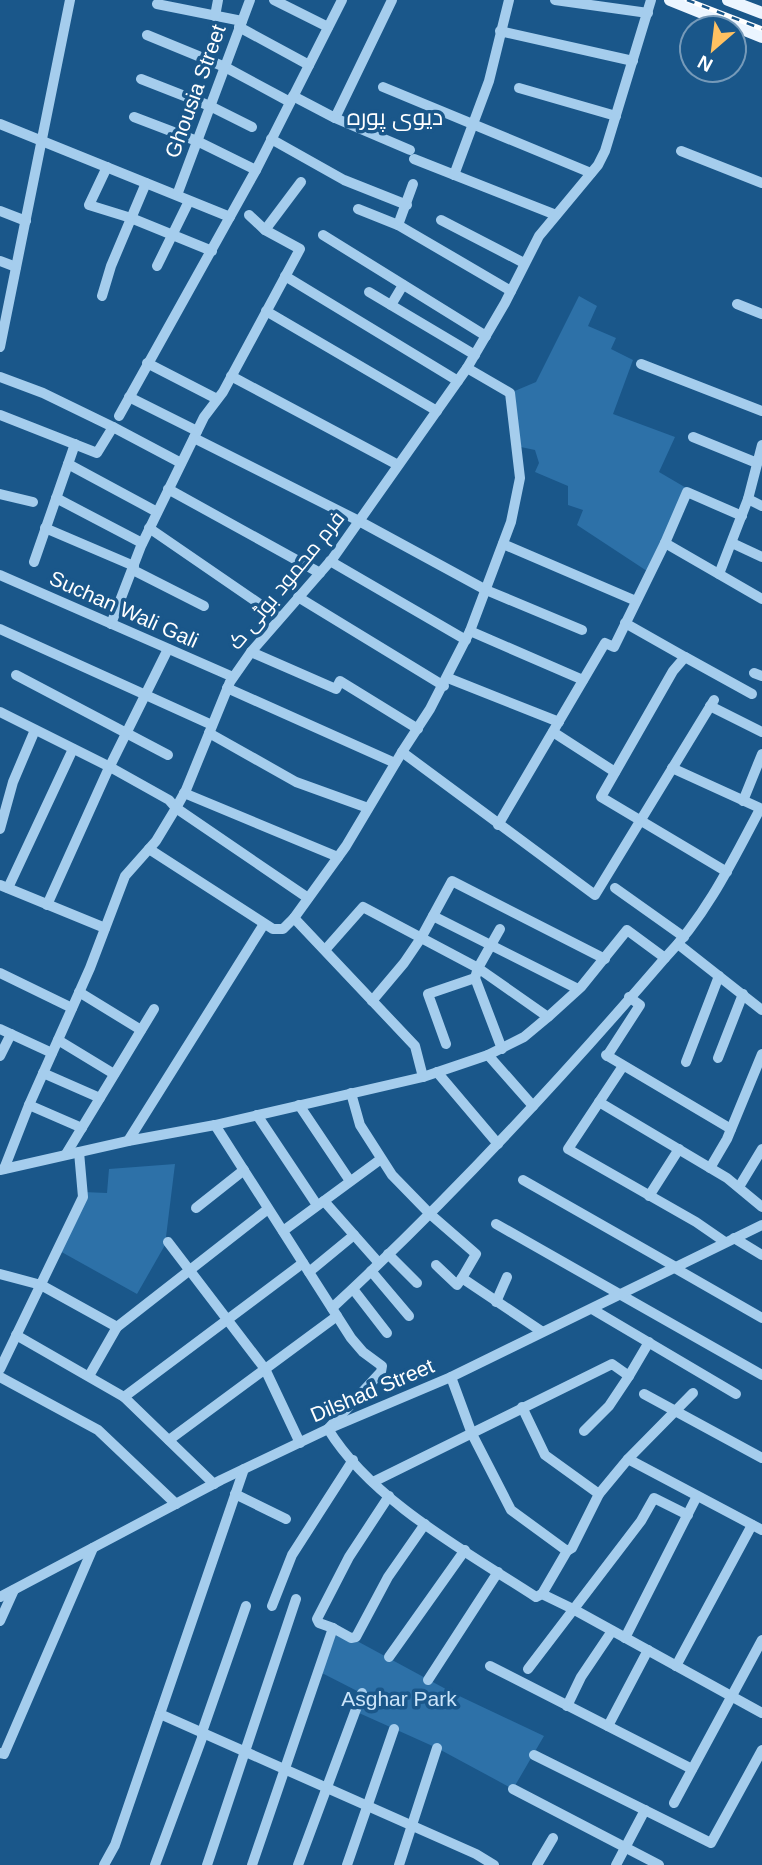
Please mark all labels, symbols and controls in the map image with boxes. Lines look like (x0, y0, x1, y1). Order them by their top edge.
north arrow (678, 14, 748, 84)
street label: Ghousia Street (160, 21, 230, 161)
text: N (694, 51, 716, 76)
district label: دیوی پورہ (347, 104, 443, 132)
street label: فرم محمود بوٹی ک (223, 506, 351, 655)
street label: Suchan Wali Gali (46, 566, 202, 652)
street label: Dilshad Street (307, 1354, 437, 1426)
park label: Asghar Park (341, 1687, 457, 1710)

